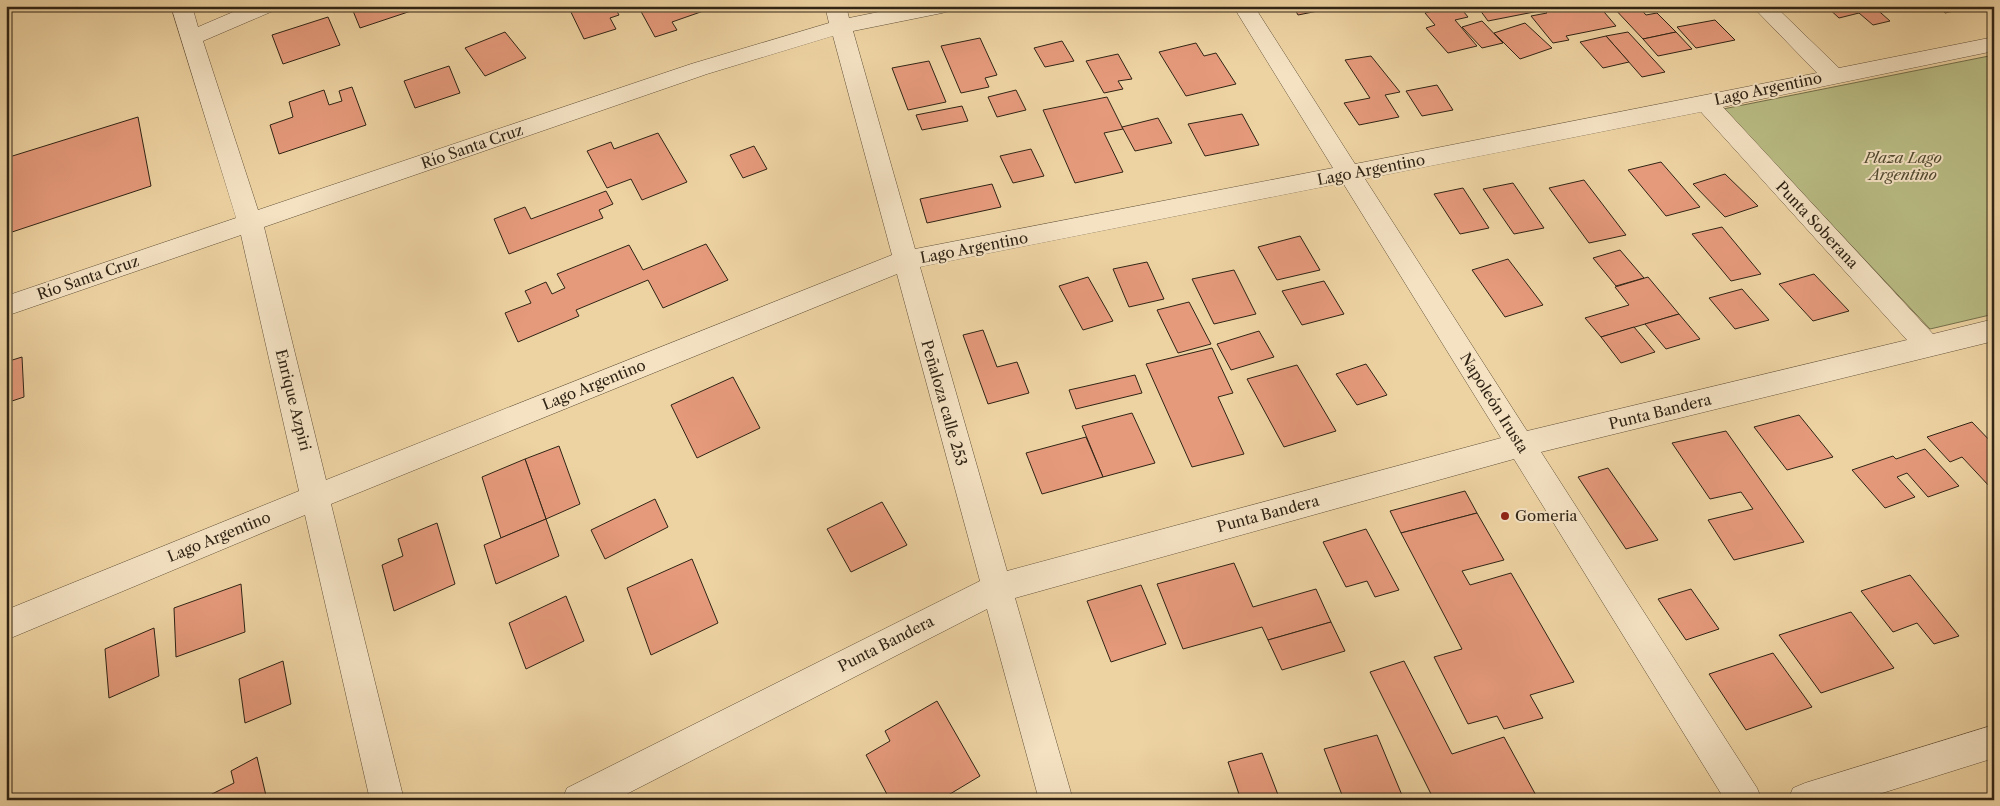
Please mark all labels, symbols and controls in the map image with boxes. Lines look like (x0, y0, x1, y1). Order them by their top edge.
street label: Lago Argentino (1712, 68, 1823, 109)
street label: Río Santa Cruz (418, 120, 526, 173)
park label: Plaza Lago Argentino (1863, 148, 1942, 184)
street label: Lago Argentino (1315, 150, 1427, 189)
street label: Punta Soberana (1772, 177, 1863, 272)
street label: Lago Argentino (918, 228, 1030, 267)
street label: Río Santa Cruz (34, 251, 142, 304)
street label: Peñaloza calle 253 (917, 338, 972, 468)
street label: Enrique Azpiri (272, 347, 315, 453)
street label: Napoleón Irusta (1456, 349, 1533, 456)
street label: Lago Argentino (539, 355, 648, 414)
street label: Punta Bandera (1607, 390, 1713, 433)
street label: Punta Bandera (1215, 491, 1321, 536)
place label: Gomeria (1515, 506, 1578, 525)
street label: Lago Argentino (164, 507, 273, 566)
marker: Gomeria (1499, 510, 1511, 522)
street label: Punta Bandera (835, 611, 937, 676)

